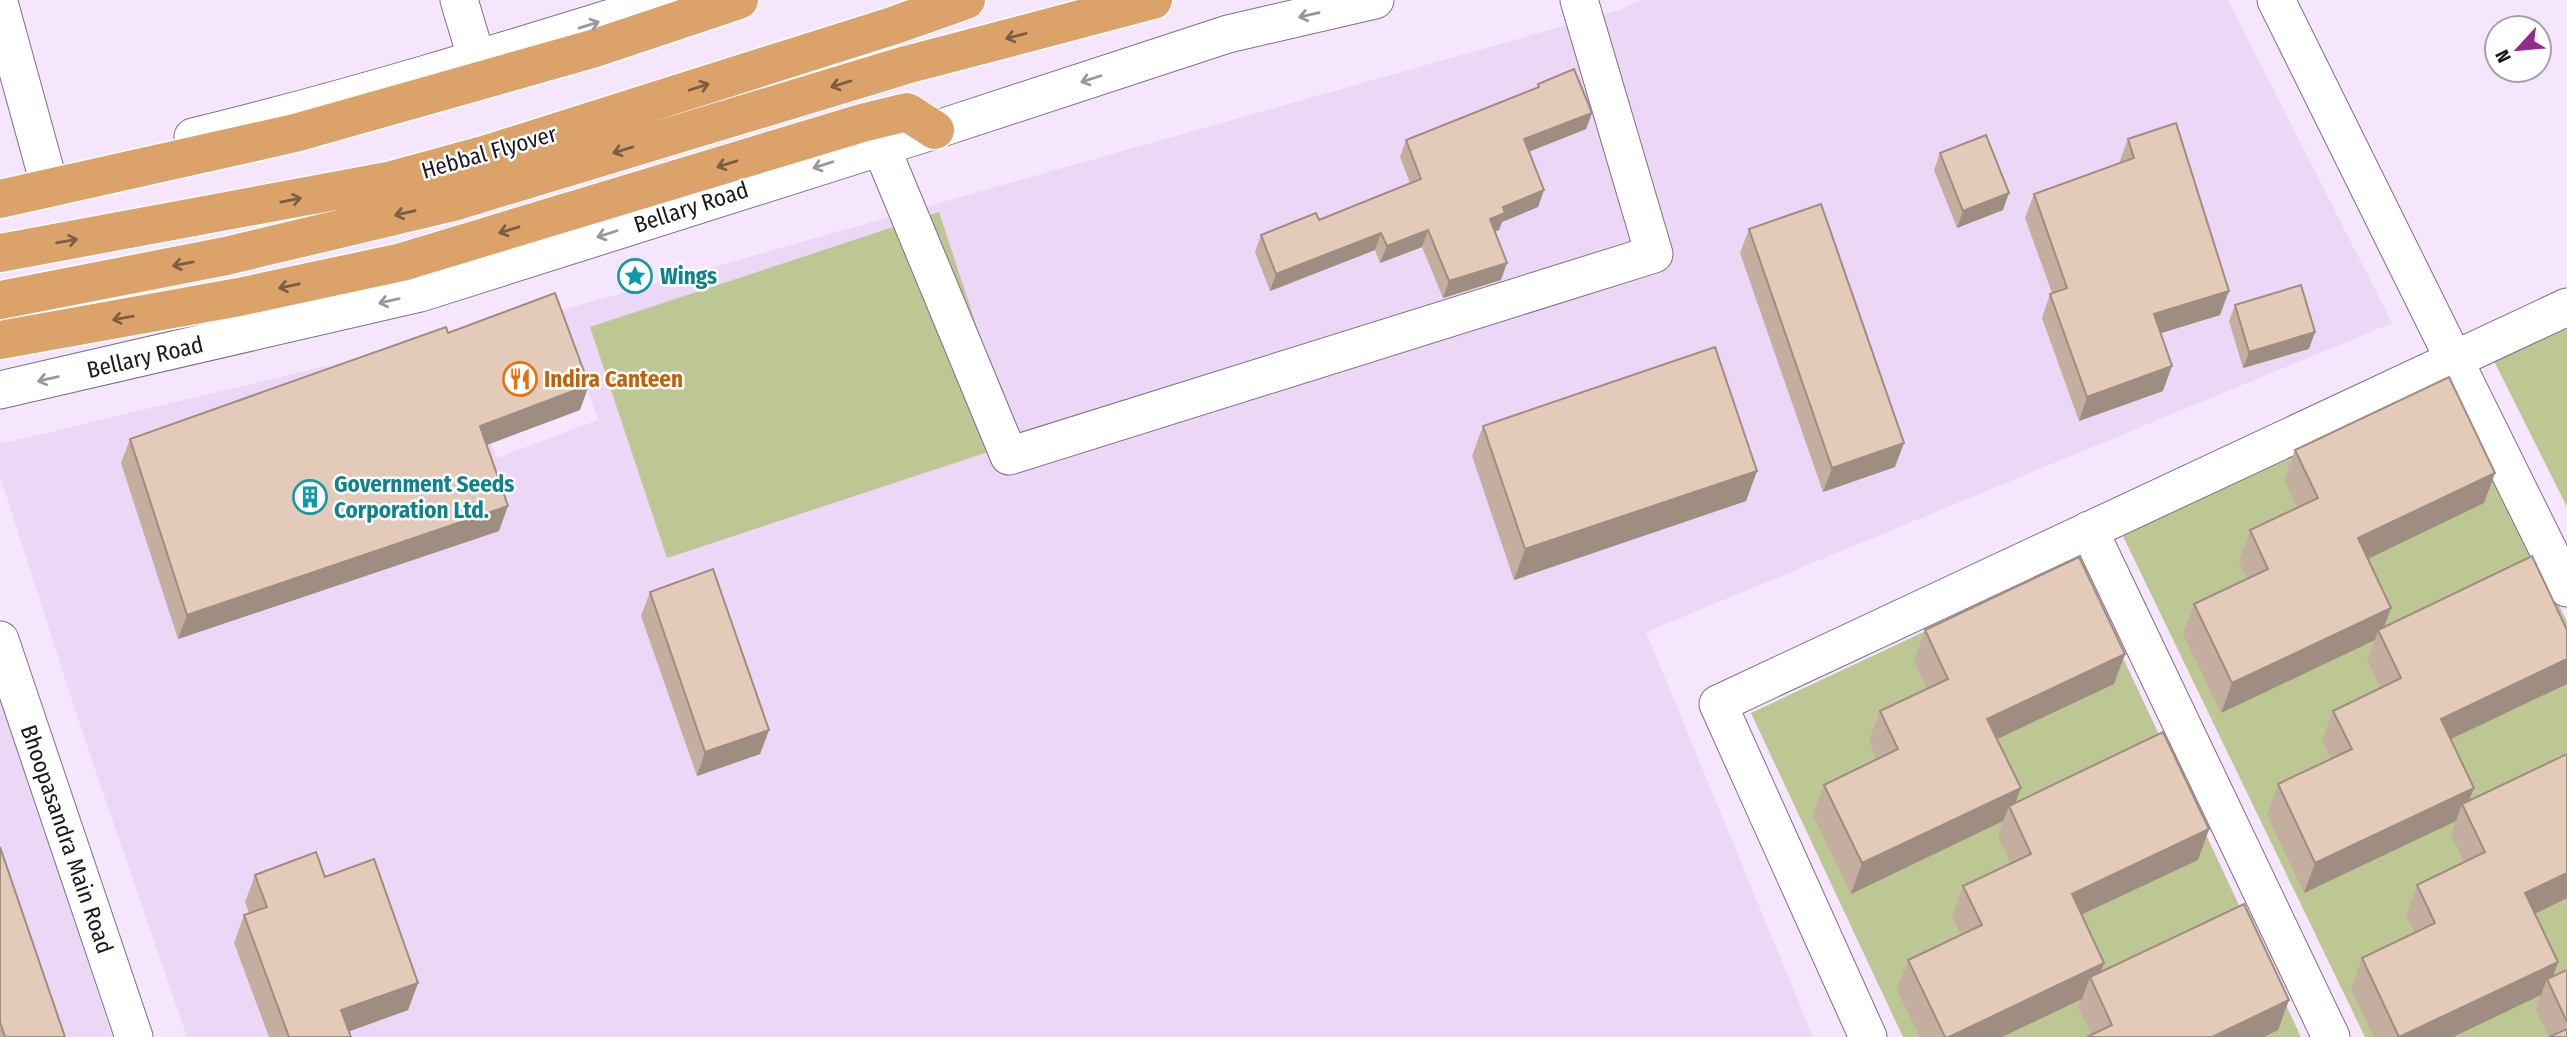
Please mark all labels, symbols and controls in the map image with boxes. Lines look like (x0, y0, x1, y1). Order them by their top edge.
one-way arrow (1298, 9, 1321, 22)
north arrow (2483, 14, 2553, 84)
one-way arrow (577, 18, 599, 30)
one-way arrow (1005, 30, 1028, 43)
text: N (2490, 46, 2516, 66)
one-way arrow (1080, 74, 1102, 86)
one-way arrow (830, 79, 852, 92)
one-way arrow (687, 80, 709, 93)
street label: Hebbal Flyover (418, 119, 560, 185)
one-way arrow (612, 145, 634, 158)
one-way arrow (716, 159, 738, 172)
one-way arrow (813, 160, 835, 172)
street label: Bellary Road (630, 175, 752, 239)
one-way arrow (279, 193, 302, 207)
one-way arrow (394, 207, 417, 220)
one-way arrow (498, 224, 520, 237)
one-way arrow (596, 229, 618, 241)
one-way arrow (55, 233, 78, 247)
place icon: Wings (616, 257, 654, 295)
one-way arrow (172, 258, 195, 272)
place label: Wings (660, 262, 717, 290)
one-way arrow (278, 280, 301, 294)
one-way arrow (378, 294, 401, 308)
one-way arrow (113, 311, 135, 325)
street label: Bellary Road (84, 330, 206, 384)
restaurant icon: Indira Canteen (501, 360, 539, 398)
place label: Indira Canteen (544, 365, 683, 393)
one-way arrow (37, 373, 60, 386)
place label: Government Seeds Corporation Ltd. (334, 470, 514, 524)
building icon: Government Seeds Corporation Ltd. (291, 478, 329, 516)
street label: Bhoopasandra Main Road (15, 721, 119, 957)

